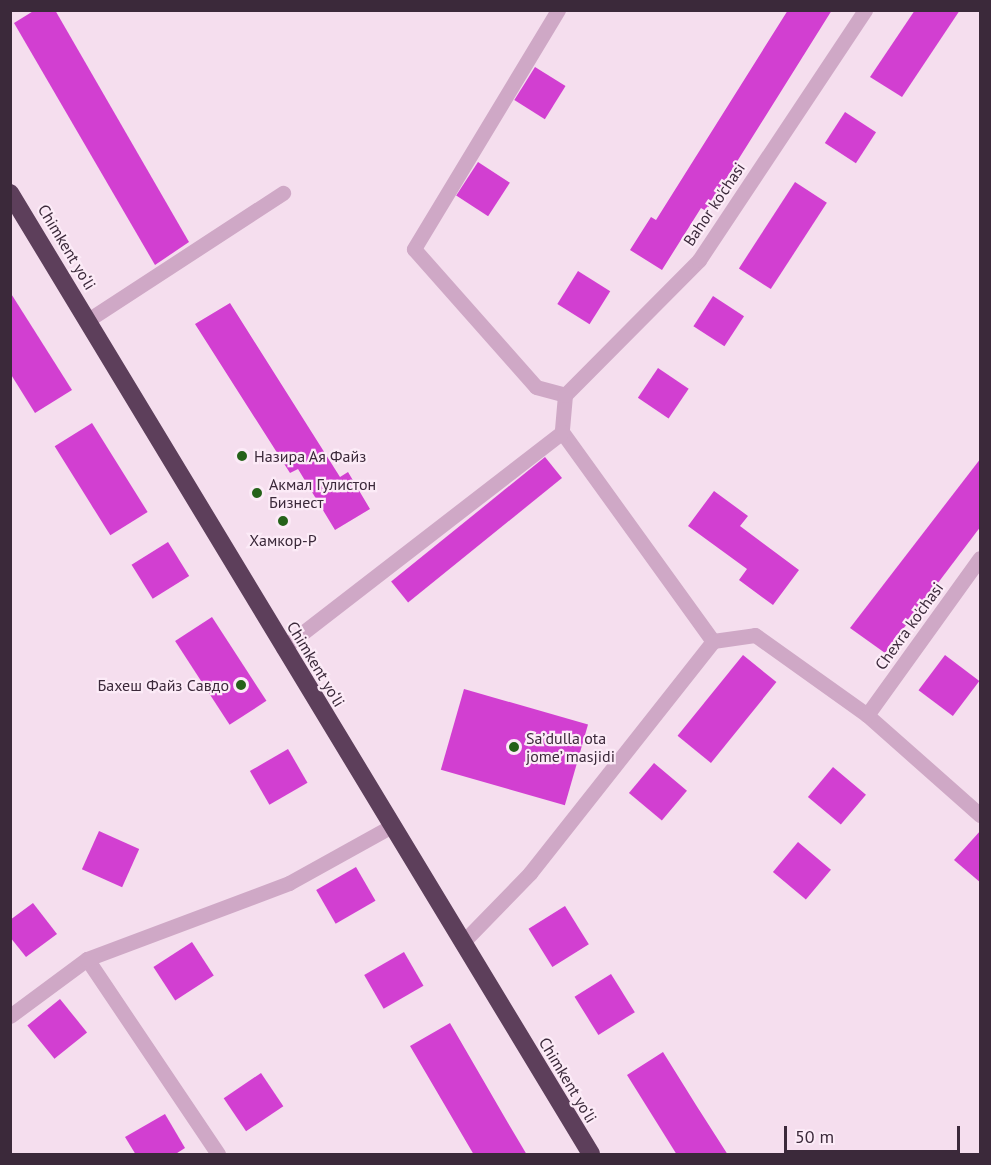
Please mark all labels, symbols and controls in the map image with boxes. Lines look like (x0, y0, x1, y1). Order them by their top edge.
street label: Bahor ko'chasi (679, 159, 749, 249)
street label: Chimkent yo‘li (34, 201, 100, 293)
place label: Назира Ая Файз (254, 446, 367, 466)
marker: Назира Ая Файз (235, 449, 249, 463)
place label: Акмал Гулистон Бизнест (269, 474, 376, 512)
marker: Акмал Гулистон Бизнест (250, 486, 264, 500)
marker: Хамкор-Р (276, 514, 290, 528)
place label: Хамкор-Р (249, 530, 317, 550)
street label: Chexra ko'chasi (871, 578, 947, 674)
street label: Chimkent yo‘li (283, 618, 349, 710)
place label: Бахеш Файз Савдо (97, 675, 229, 695)
marker: Бахеш Файз Савдо (234, 678, 248, 692)
place label: Sa’dulla ota jome’ masjidi (526, 728, 616, 766)
marker: Sa’dulla ota jome’ masjidi (507, 740, 521, 754)
street label: Chimkent yo‘li (535, 1034, 601, 1126)
scale bar (787, 1114, 962, 1152)
text: 50 m (795, 1125, 834, 1148)

